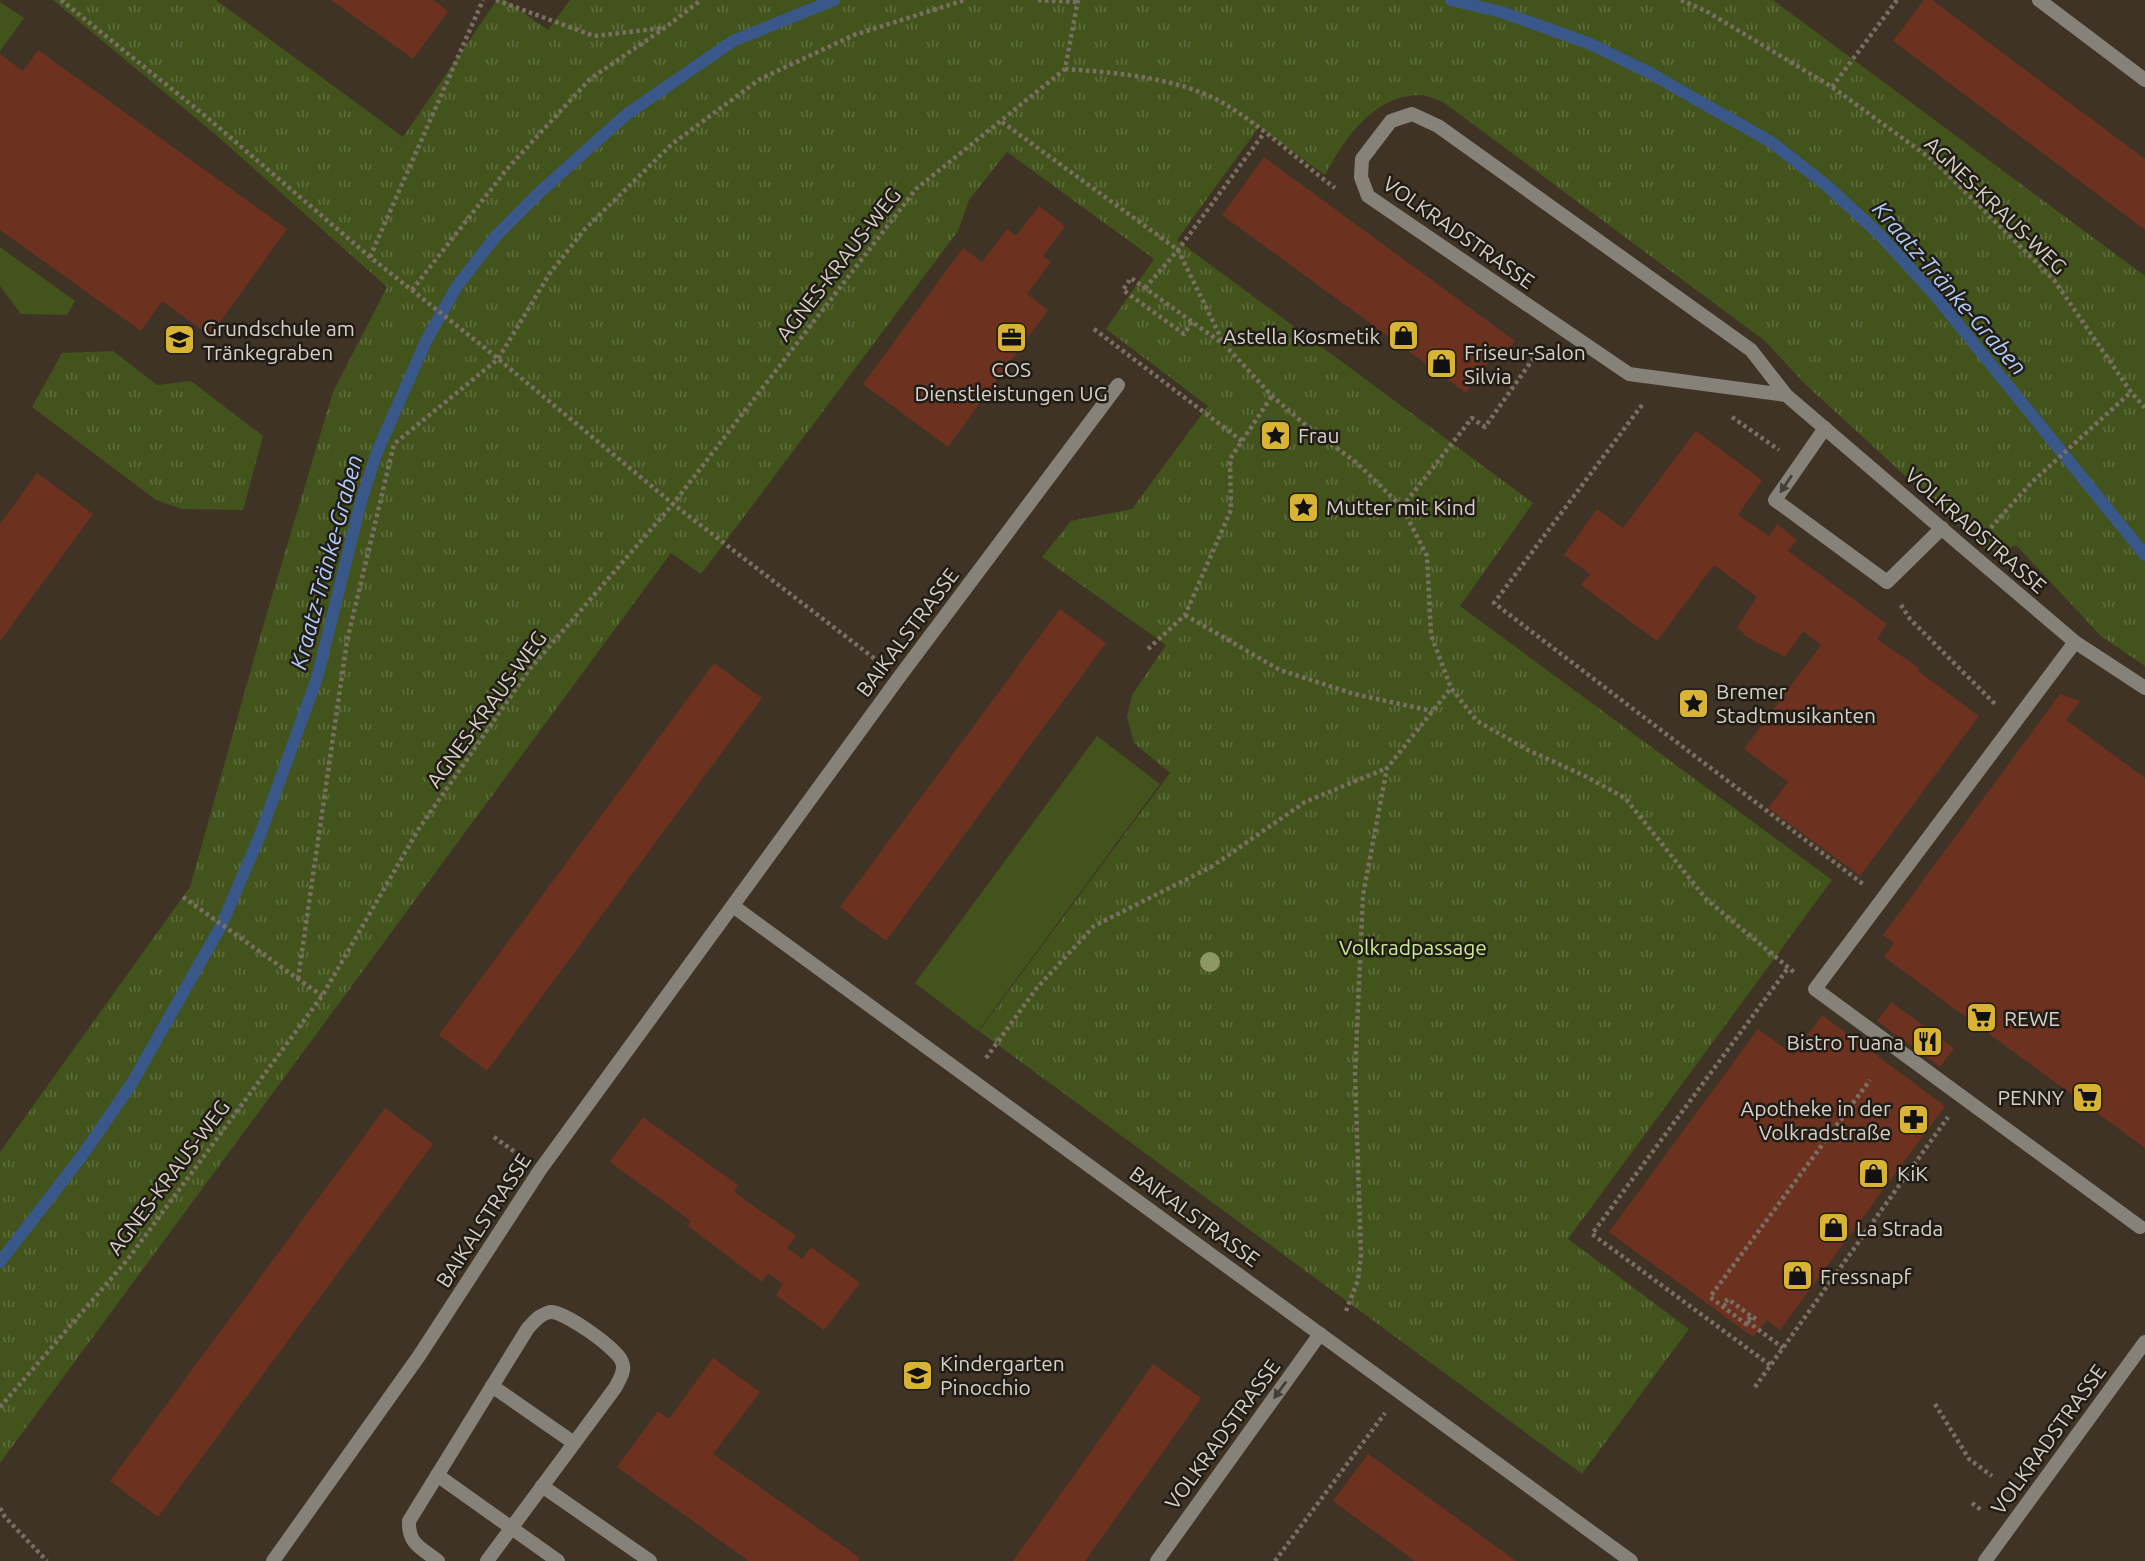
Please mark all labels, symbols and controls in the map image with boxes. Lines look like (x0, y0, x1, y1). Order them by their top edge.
street label: AGNES-KRAUS-WEG (1920, 131, 2072, 279)
street label: VOLKRADSTRASSE (1379, 171, 1539, 293)
street label: AGNES-KRAUS-WEG (771, 183, 905, 345)
water label: Kraatz-Tränke-Graben (1868, 196, 2032, 380)
place label: Grundschule am Tränkegraben (203, 316, 355, 364)
shop icon: Astella Kosmetik (1386, 319, 1420, 353)
office icon: COS Dienstleistungen UG (994, 320, 1028, 354)
school or university icon: Grundschule am Tränkegraben (163, 323, 197, 357)
place label: Astella Kosmetik (1223, 324, 1380, 348)
place label: Friseur-Salon Silvia (1464, 340, 1586, 388)
shop icon: Friseur-Salon Silvia (1424, 347, 1458, 381)
place label: COS Dienstleistungen UG (914, 357, 1108, 405)
place icon: Frau (1258, 418, 1292, 452)
place label: Frau (1298, 423, 1339, 447)
water label: Kraatz-Tränke-Graben (285, 452, 367, 672)
street label: VOLKRADSTRASSE (1901, 462, 2051, 598)
one-way arrow (1779, 475, 1793, 493)
place icon: Mutter mit Kind (1286, 490, 1320, 524)
place label: Mutter mit Kind (1326, 495, 1476, 519)
street label: BAIKALSTRASSE (851, 563, 963, 701)
street label: AGNES-KRAUS-WEG (421, 626, 551, 792)
place label: Bremer Stadtmusikanten (1716, 679, 1876, 727)
place icon: Bremer Stadtmusikanten (1676, 686, 1710, 720)
park label: Volkradpassage (1339, 935, 1487, 959)
supermarket icon: REWE (1964, 1001, 1998, 1035)
place label: REWE (2004, 1006, 2060, 1030)
restaurant icon: Bistro Tuana (1910, 1025, 1944, 1059)
place label: Bistro Tuana (1787, 1030, 1904, 1054)
supermarket icon: PENNY (2070, 1080, 2104, 1114)
place label: PENNY (1998, 1085, 2064, 1109)
street label: AGNES-KRAUS-WEG (102, 1095, 234, 1259)
place label: Apotheke in der Volkradstraße (1741, 1096, 1891, 1144)
pharmacy icon: Apotheke in der Volkradstraße (1897, 1103, 1931, 1137)
street label: BAIKALSTRASSE (431, 1149, 535, 1291)
shop icon: KiK (1857, 1156, 1891, 1190)
street label: BAIKALSTRASSE (1125, 1161, 1265, 1271)
place label: KiK (1897, 1161, 1928, 1185)
shop icon: La Strada (1816, 1211, 1850, 1245)
place label: La Strada (1856, 1216, 1943, 1240)
shop icon: Fressnapf (1780, 1259, 1814, 1293)
place label: Fressnapf (1820, 1264, 1913, 1288)
place label: Kindergarten Pinocchio (940, 1351, 1065, 1399)
street label: VOLKRADSTRASSE (1160, 1354, 1284, 1514)
school or university icon: Kindergarten Pinocchio (900, 1358, 934, 1392)
street label: VOLKRADSTRASSE (1986, 1359, 2110, 1519)
one-way arrow (1273, 1381, 1287, 1399)

